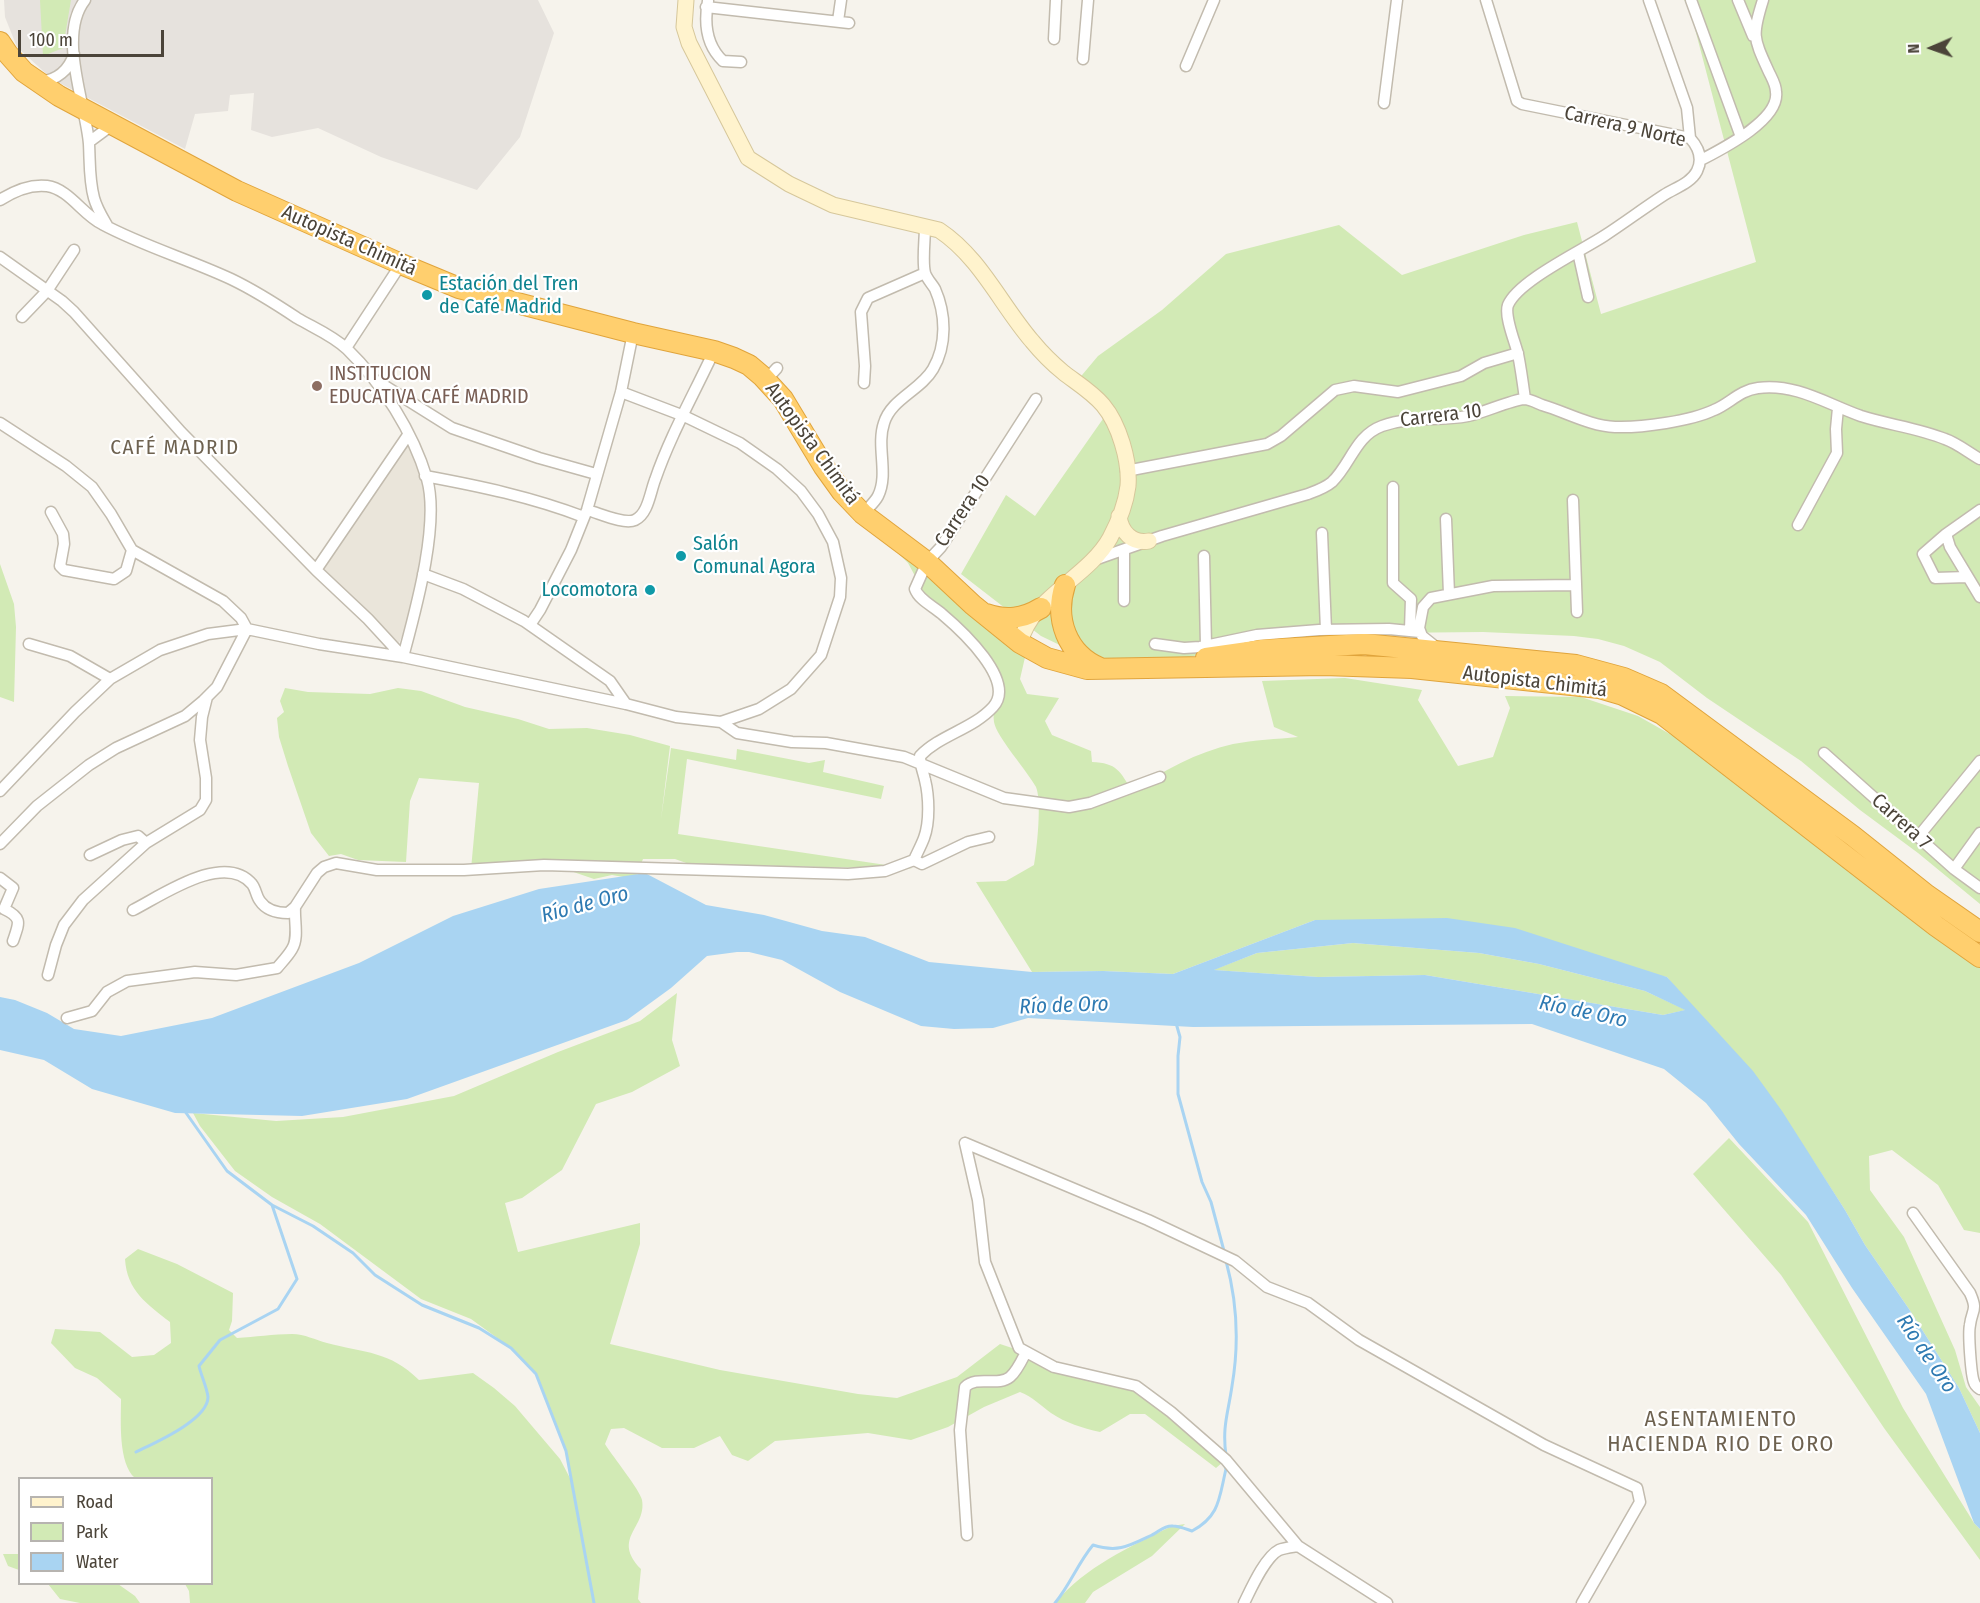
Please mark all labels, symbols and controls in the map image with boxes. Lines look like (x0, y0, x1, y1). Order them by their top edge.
scale bar (21, 18, 166, 56)
north arrow (1902, 18, 1962, 78)
text: 100 m (29, 29, 73, 51)
text: N (1904, 44, 1923, 54)
street label: Carrera 9 Norte (1562, 101, 1688, 153)
street label: Autopista Chimitá (278, 201, 420, 281)
place label: Estación del Tren de Café Madrid (439, 272, 578, 319)
marker: Estación del Tren de Café Madrid (420, 288, 434, 302)
place label: INSTITUCION EDUCATIVA CAFÉ MADRID (329, 362, 529, 409)
street label: Autopista Chimitá (760, 378, 864, 510)
marker: INSTITUCION EDUCATIVA CAFÉ MADRID (310, 379, 324, 393)
street label: Carrera 10 (1399, 399, 1483, 433)
district label: CAFÉ MADRID (110, 435, 240, 461)
street label: Carrera 10 (930, 470, 996, 552)
place label: Salón Comunal Agora (693, 532, 816, 579)
marker: Salón Comunal Agora (674, 549, 688, 563)
place label: Locomotora (542, 578, 638, 602)
marker: Locomotora (643, 583, 657, 597)
street label: Autopista Chimitá (1462, 661, 1608, 703)
street label: Carrera 7 (1866, 789, 1936, 855)
water label: Río de Oro (539, 881, 631, 929)
water label: Río de Oro (1537, 990, 1629, 1034)
water label: Río de Oro (1019, 992, 1109, 1020)
water label: Río de Oro (1891, 1310, 1961, 1398)
district label: ASENTAMIENTO HACIENDA RIO DE ORO (1607, 1407, 1835, 1458)
legend (18, 1477, 213, 1585)
text: Road (76, 1491, 113, 1513)
text: Park (76, 1521, 108, 1543)
text: Water (76, 1551, 119, 1573)

